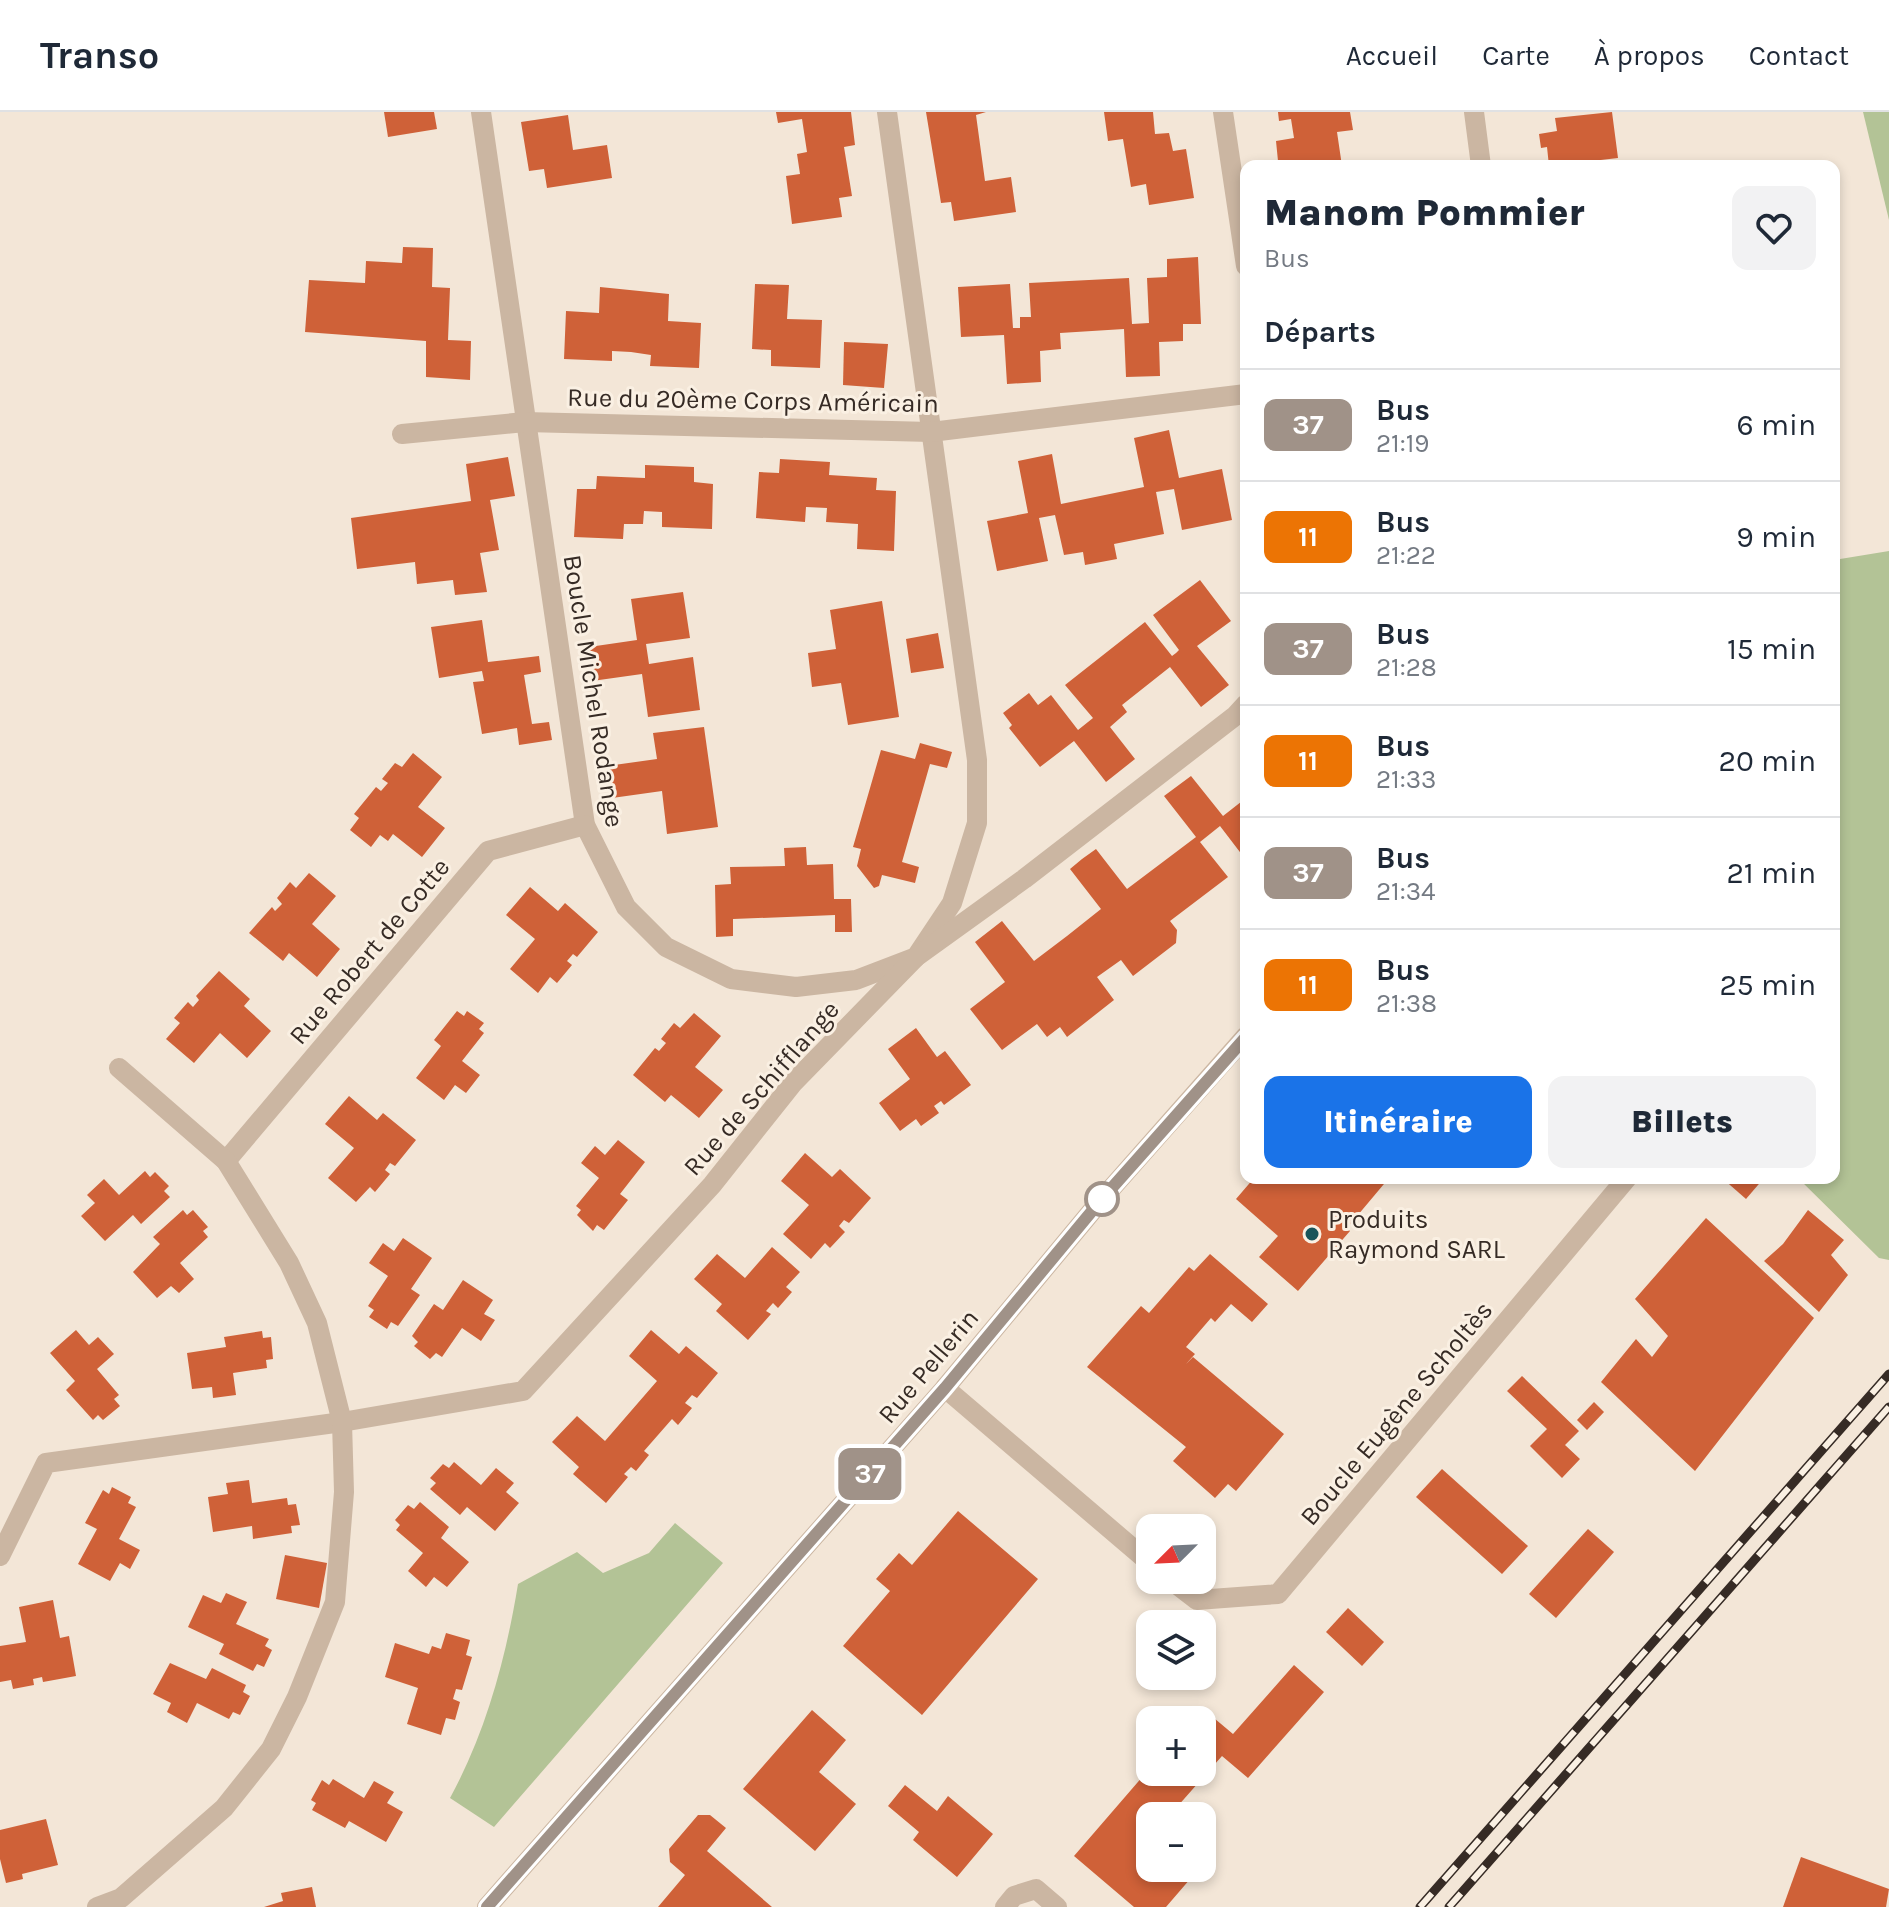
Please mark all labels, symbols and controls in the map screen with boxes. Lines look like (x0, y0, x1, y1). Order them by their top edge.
text: Transo (40, 33, 159, 78)
text: Accueil (1346, 39, 1438, 72)
text: Carte (1482, 39, 1550, 72)
text: À propos (1594, 39, 1705, 72)
text: Contact (1749, 39, 1849, 72)
button: heart (1732, 186, 1816, 270)
text: Manom Pommier (1264, 190, 1585, 235)
text: Bus (1264, 243, 1310, 274)
text: Départs (1264, 314, 1376, 350)
street label: Rue du 20ème Corps Américain (567, 382, 939, 419)
text: Bus (1376, 392, 1430, 428)
text: 6 min (1737, 407, 1816, 443)
text: 37 (1292, 408, 1324, 441)
text: 21:19 (1376, 428, 1429, 459)
text: Bus (1376, 504, 1430, 540)
text: 9 min (1736, 519, 1816, 555)
text: 11 (1298, 520, 1318, 553)
text: 21:22 (1376, 540, 1436, 571)
street label: Boucle Michel Rodange (557, 553, 630, 830)
text: Bus (1376, 616, 1430, 652)
text: 15 min (1727, 631, 1816, 667)
text: 37 (1292, 632, 1324, 665)
text: 21:28 (1376, 652, 1437, 683)
text: Bus (1376, 728, 1430, 764)
text: 20 min (1719, 743, 1816, 779)
text: 11 (1298, 744, 1318, 777)
text: 21:33 (1376, 764, 1436, 795)
text: Bus (1376, 840, 1430, 876)
street label: Rue Robert de Cotte (282, 852, 456, 1051)
text: 21 min (1726, 855, 1816, 891)
text: 37 (1292, 856, 1324, 889)
text: 21:34 (1376, 876, 1436, 907)
text: Bus (1376, 952, 1430, 988)
text: 25 min (1719, 967, 1816, 1003)
text: 11 (1298, 968, 1318, 1001)
text: 21:38 (1376, 988, 1437, 1019)
street label: Rue de Schifflange (677, 994, 846, 1182)
button: Itinéraire (1264, 1076, 1532, 1168)
button: Billets (1548, 1076, 1816, 1168)
unlabelled marker (1085, 1182, 1119, 1216)
place label: Produits Raymond SARL (1328, 1204, 1505, 1265)
marker: Produits Raymond SARL (1303, 1225, 1321, 1243)
street label: Boucle Eugène Scholtès (1294, 1295, 1499, 1532)
street label: Rue Pellerin (872, 1303, 985, 1430)
line badge: 37 (834, 1448, 906, 1500)
text: 37 (854, 1457, 886, 1490)
north arrow (1136, 1514, 1216, 1594)
map controls (1136, 1514, 1216, 1882)
button: layers (1136, 1610, 1216, 1690)
button: + (1136, 1706, 1216, 1786)
button: − (1136, 1802, 1216, 1882)

